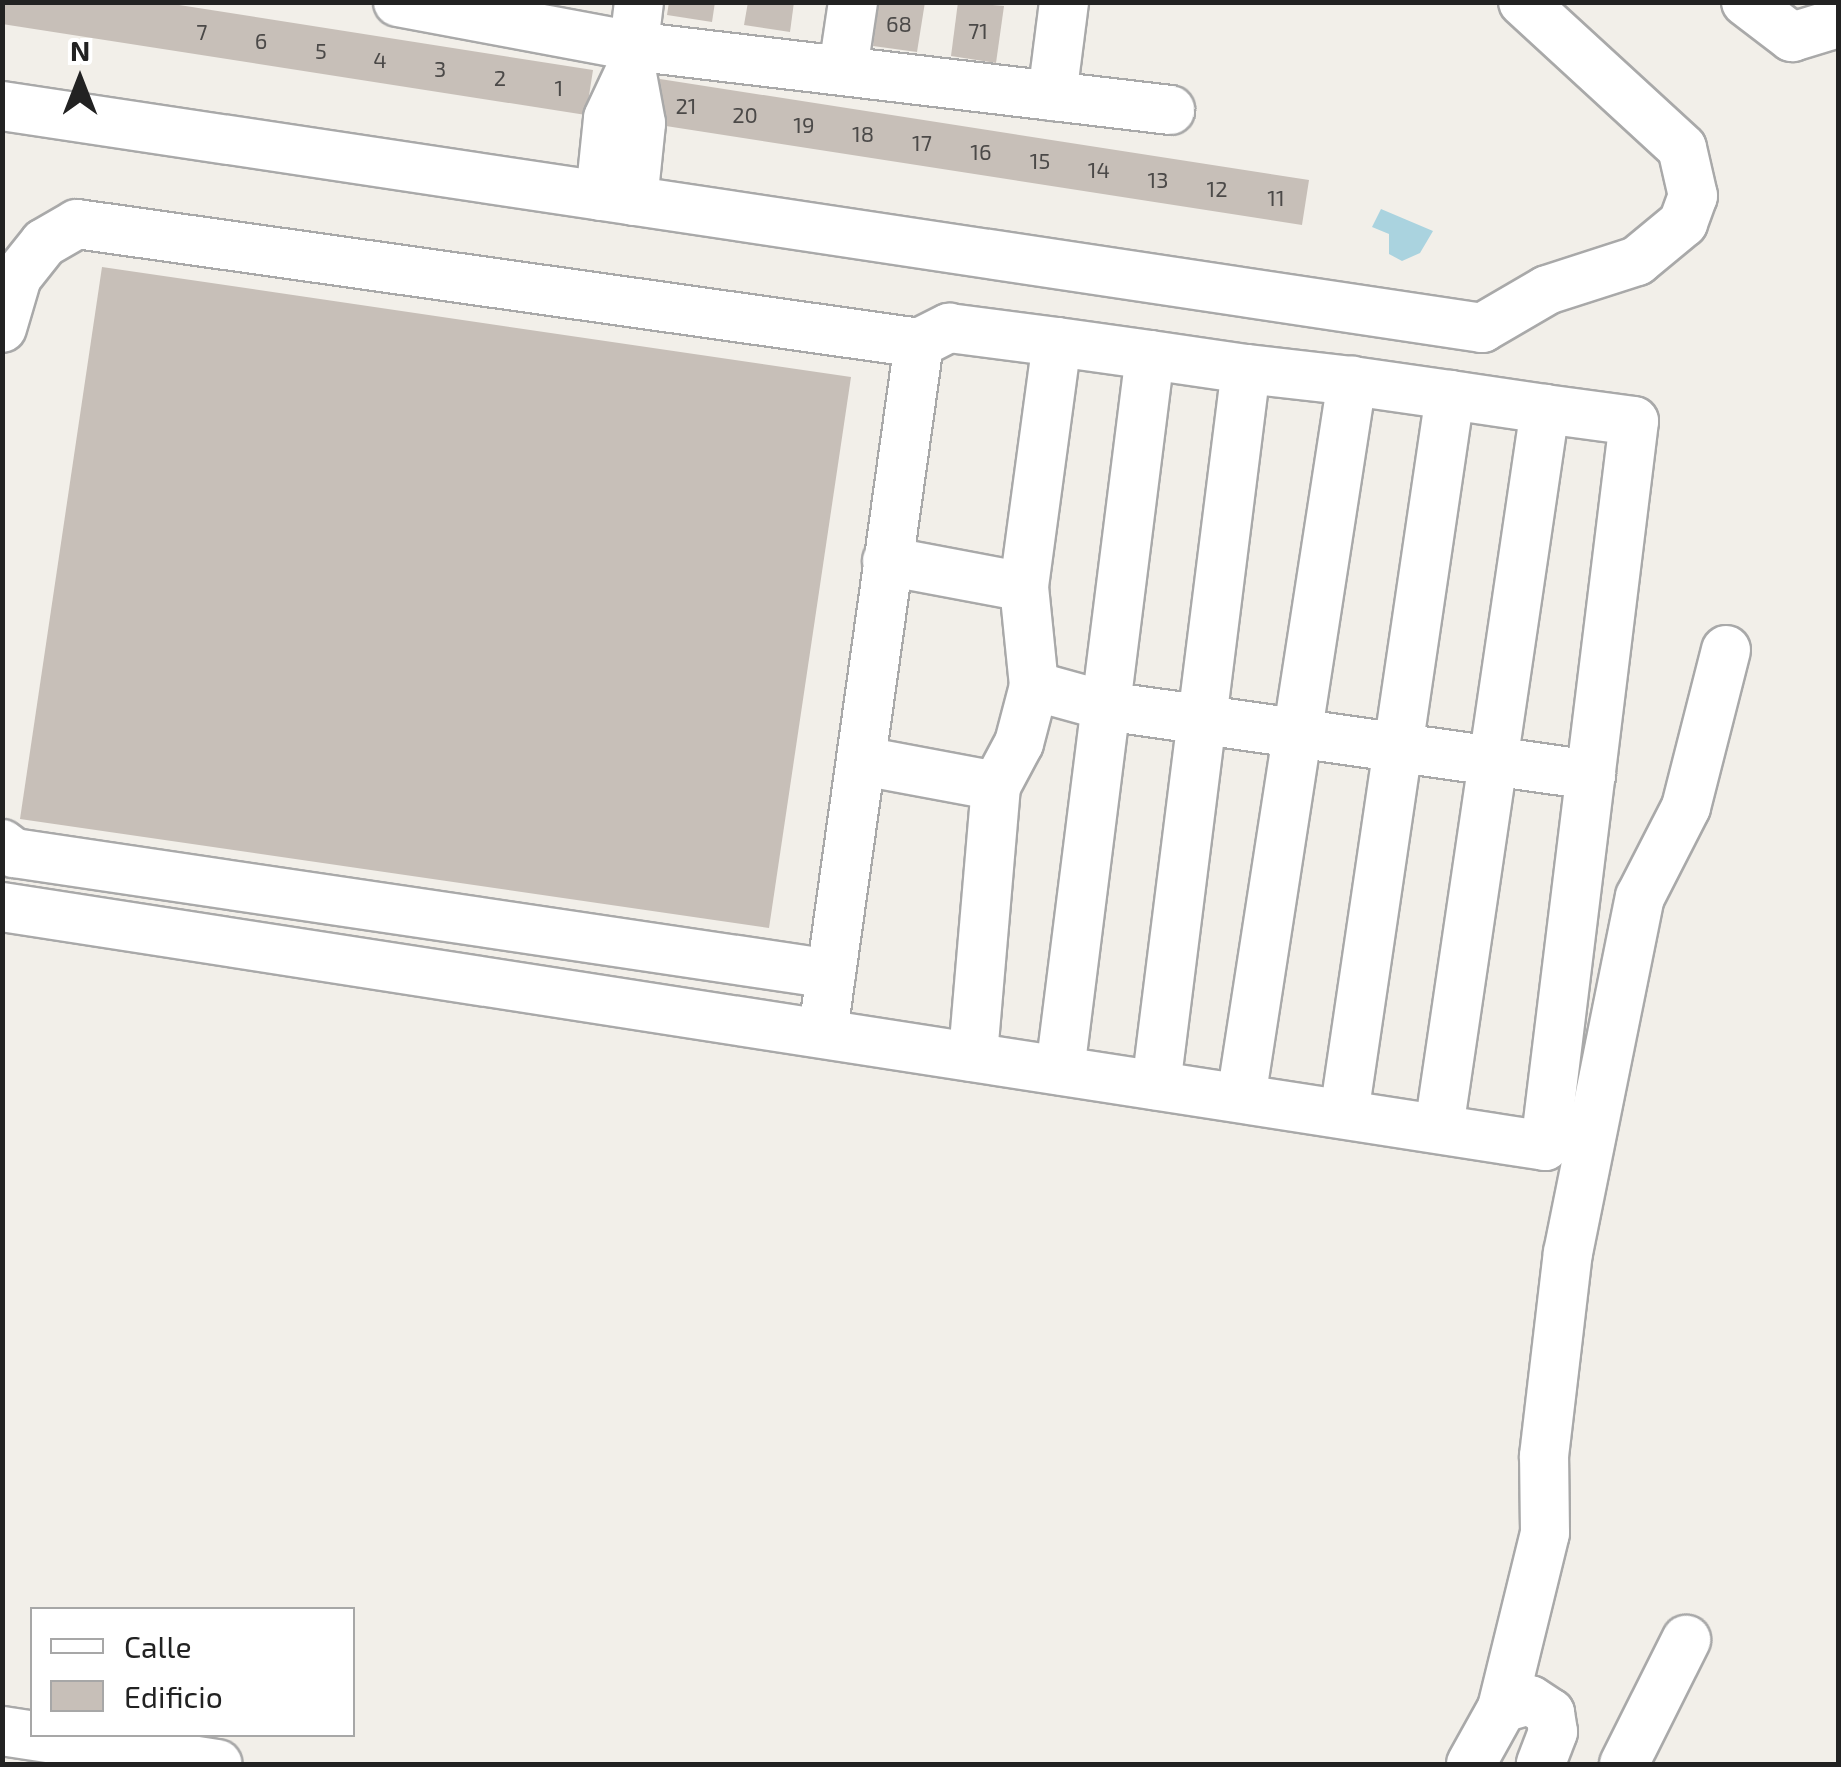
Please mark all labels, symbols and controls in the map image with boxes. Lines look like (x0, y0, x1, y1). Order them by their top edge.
house number: 68 (886, 11, 912, 37)
house number: 71 (968, 18, 988, 44)
house number: 7 (196, 19, 208, 45)
house number: 6 (255, 28, 267, 54)
north arrow (30, 30, 130, 130)
text: N (70, 33, 90, 67)
house number: 5 (315, 38, 327, 64)
house number: 4 (373, 47, 387, 73)
house number: 3 (434, 56, 446, 82)
house number: 2 (494, 65, 506, 91)
house number: 1 (555, 75, 563, 101)
house number: 21 (675, 93, 697, 119)
house number: 20 (732, 102, 758, 128)
house number: 19 (793, 112, 815, 138)
house number: 18 (852, 121, 874, 147)
house number: 17 (912, 130, 932, 156)
house number: 16 (970, 139, 992, 165)
house number: 15 (1030, 148, 1050, 174)
house number: 14 (1088, 157, 1110, 183)
house number: 13 (1148, 167, 1168, 193)
house number: 12 (1206, 176, 1228, 202)
house number: 11 (1267, 185, 1285, 211)
legend (30, 1607, 355, 1737)
text: Calle (124, 1628, 192, 1664)
text: Edificio (124, 1678, 223, 1714)

